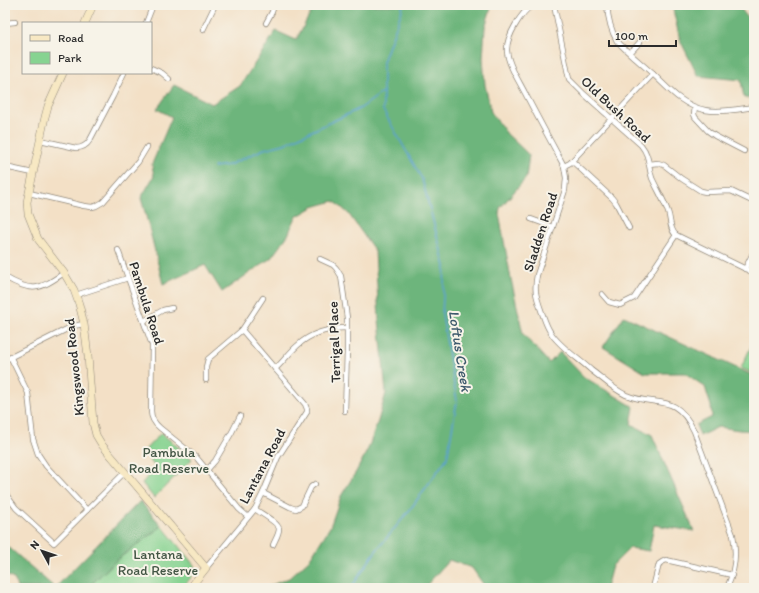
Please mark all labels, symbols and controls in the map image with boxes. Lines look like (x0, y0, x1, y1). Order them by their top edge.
legend (22, 22, 152, 74)
scale bar (609, 22, 676, 48)
text: 100 m (615, 29, 648, 43)
text: Road (58, 31, 84, 45)
text: Park (58, 51, 82, 65)
street label: Old Bush Road (577, 73, 654, 146)
street label: Sladden Road (520, 190, 561, 274)
street label: Pambula Road (125, 260, 168, 347)
street label: Terrigal Place (325, 301, 344, 383)
water label: Loftus Creek (445, 309, 475, 394)
street label: Kingswood Road (61, 317, 88, 417)
street label: Lantana Road (235, 425, 290, 507)
park label: Pambula Road Reserve (129, 444, 210, 477)
north arrow (22, 531, 62, 571)
text: N (27, 538, 42, 552)
park label: Lantana Road Reserve (118, 546, 199, 579)

